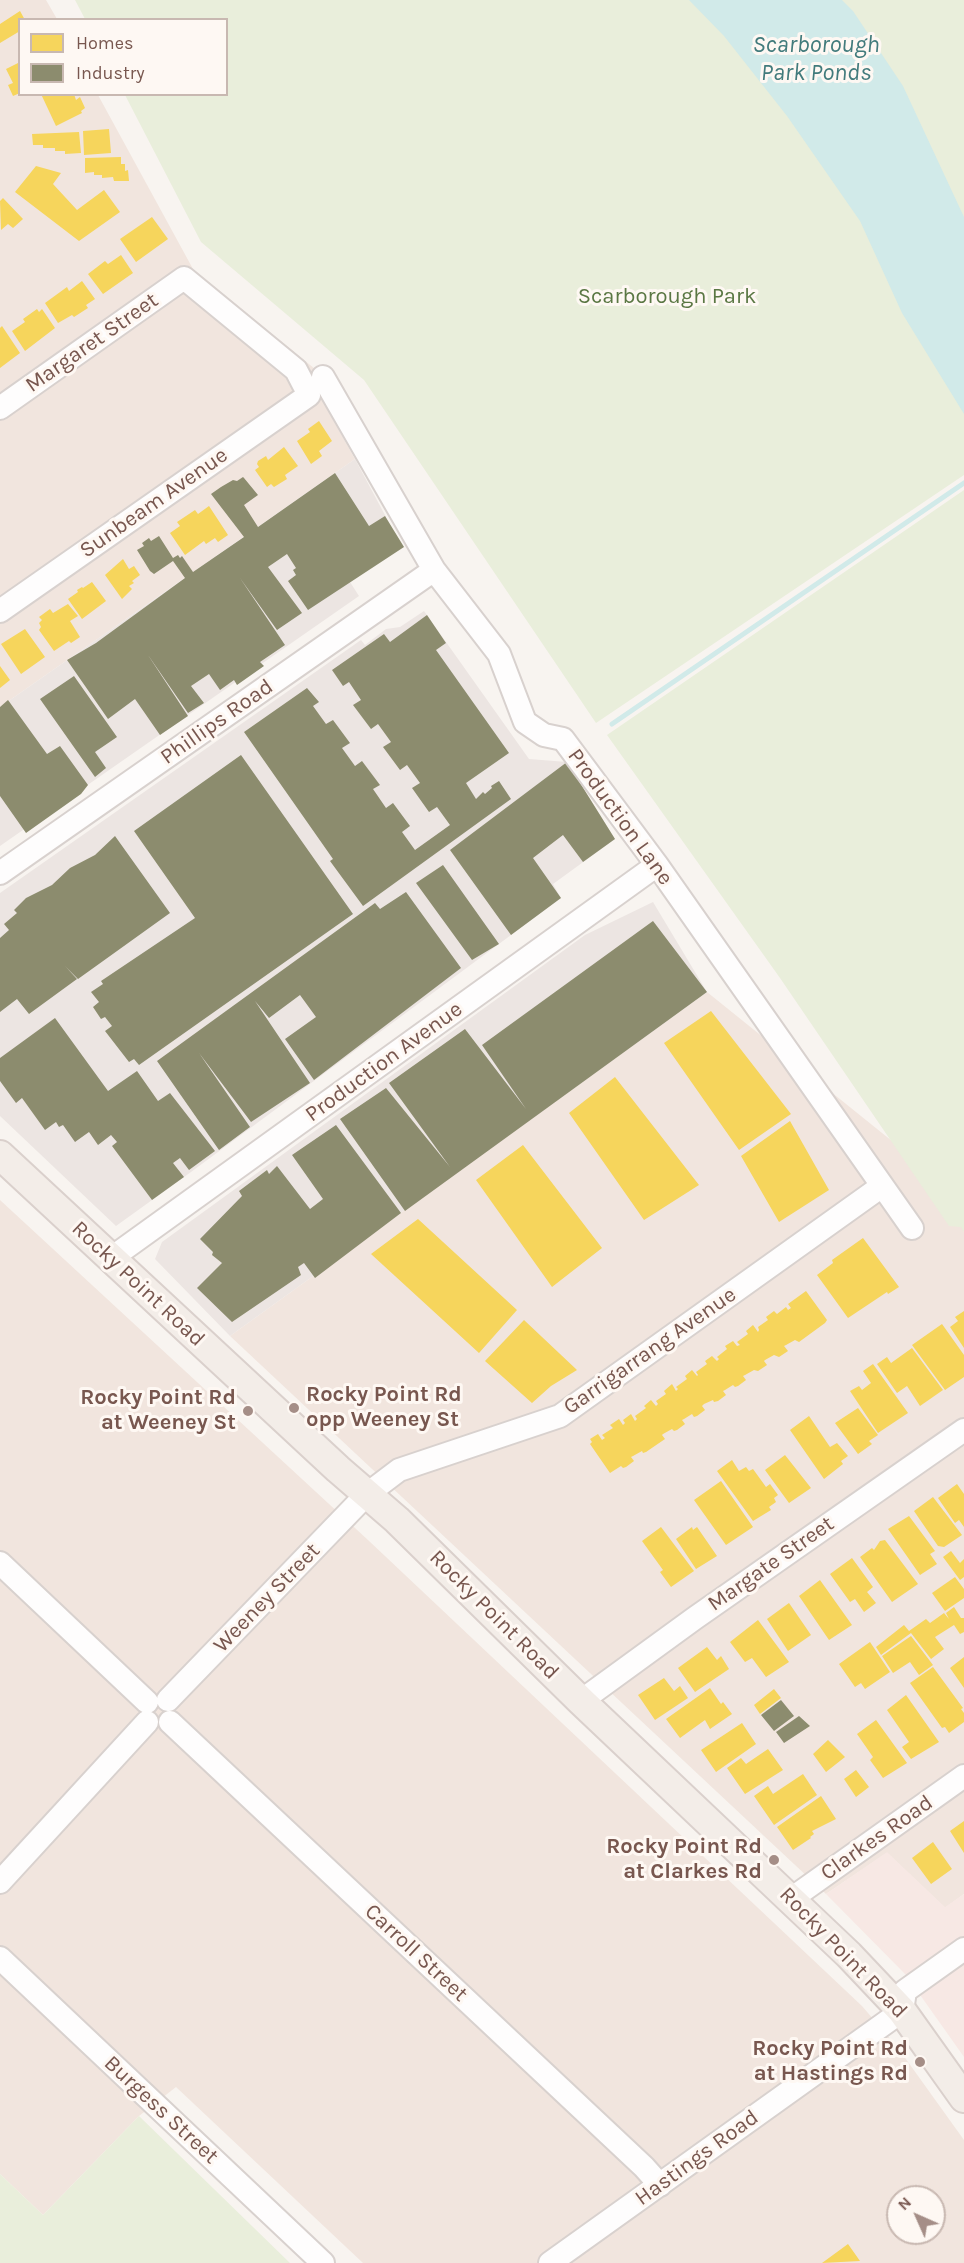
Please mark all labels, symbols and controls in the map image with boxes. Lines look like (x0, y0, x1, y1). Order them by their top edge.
legend (18, 18, 228, 96)
water label: Scarborough Park Ponds (752, 31, 880, 87)
text: Homes (76, 32, 133, 54)
text: Industry (76, 62, 145, 84)
park label: Scarborough Park (578, 284, 756, 310)
street label: Margaret Street (21, 287, 163, 399)
street label: Sunbeam Avenue (75, 442, 233, 564)
street label: Phillips Road (156, 674, 278, 770)
street label: Production Lane (562, 744, 678, 890)
street label: Production Avenue (300, 996, 468, 1128)
street label: Rocky Point Road (66, 1216, 210, 1352)
street label: Garrigarrang Avenue (559, 1282, 741, 1420)
place label: Rocky Point Rd opp Weeney St (306, 1382, 462, 1434)
place label: Rocky Point Rd at Weeney St (80, 1385, 236, 1436)
marker: Rocky Point Rd opp Weeney St (287, 1401, 301, 1415)
marker: Rocky Point Rd at Weeney St (241, 1404, 255, 1418)
street label: Margate Street (703, 1511, 839, 1617)
street label: Weeney Street (208, 1538, 326, 1658)
street label: Rocky Point Road (424, 1545, 564, 1685)
street label: Clarkes Road (816, 1790, 938, 1886)
place label: Rocky Point Rd at Clarkes Rd (606, 1834, 762, 1886)
marker: Rocky Point Rd at Clarkes Rd (767, 1853, 781, 1867)
street label: Rocky Point Road (774, 1882, 912, 2024)
street label: Carroll Street (359, 1899, 473, 2007)
place label: Rocky Point Rd at Hastings Rd (752, 2036, 908, 2088)
street label: Burgess Street (98, 2050, 224, 2170)
marker: Rocky Point Rd at Hastings Rd (913, 2055, 927, 2069)
street label: Hastings Road (630, 2104, 764, 2212)
north arrow (886, 2185, 946, 2245)
text: N (894, 2193, 915, 2214)

